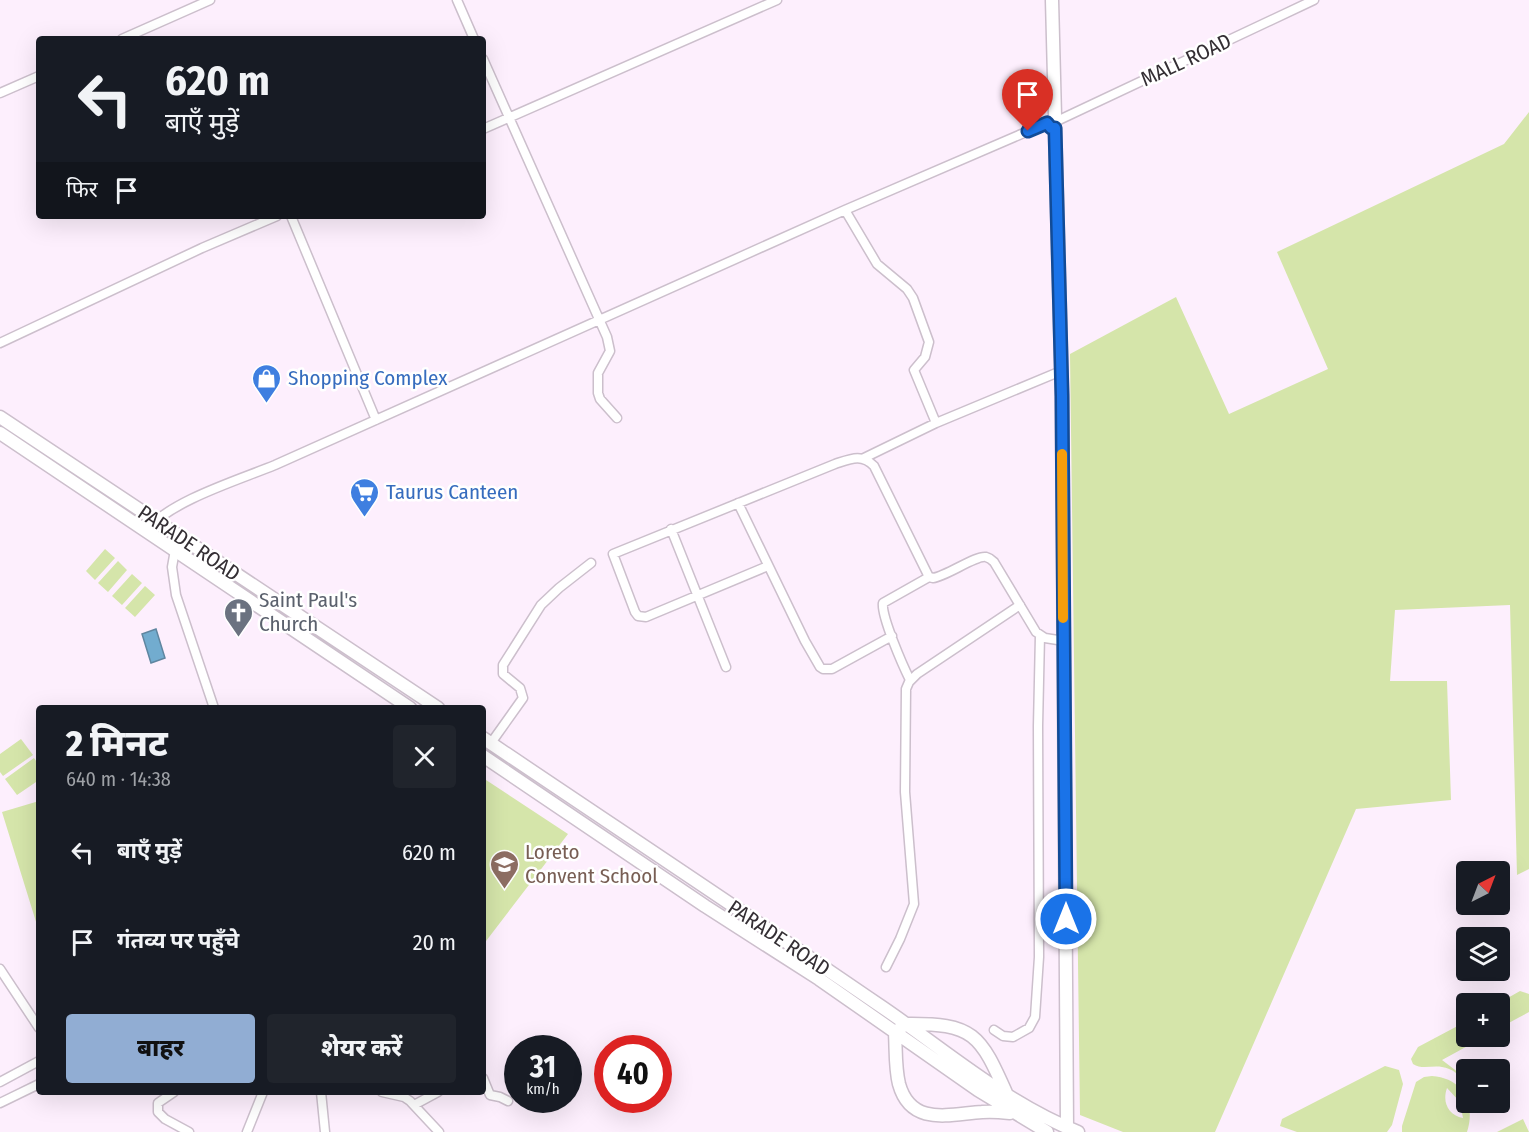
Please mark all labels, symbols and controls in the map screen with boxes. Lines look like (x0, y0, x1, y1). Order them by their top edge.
street label: MALL ROAD (1137, 28, 1235, 92)
text: 620 m (165, 56, 270, 106)
icon: left (66, 60, 144, 138)
pin (1002, 69, 1053, 131)
icon: arrive (1011, 78, 1044, 111)
text: बाएँ मुड़ें (165, 107, 239, 139)
icon: arrive (110, 174, 143, 207)
text: फिर (66, 176, 98, 203)
shop icon: Shopping Complex (251, 362, 283, 404)
place label: Shopping Complex (288, 365, 448, 391)
supermarket icon: Taurus Canteen (349, 476, 381, 518)
place label: Taurus Canteen (386, 479, 518, 505)
street label: PARADE ROAD (133, 499, 245, 587)
place label: Saint Paul's Church (259, 587, 357, 637)
church icon: Saint Paul's Church (222, 596, 254, 638)
text: 2 मिनट (66, 722, 168, 766)
button: close (393, 725, 456, 788)
text: 640 m · 14:38 (66, 767, 171, 791)
icon: left (66, 836, 99, 869)
text: बाएँ मुड़ें (117, 837, 182, 864)
text: 620 m (402, 839, 456, 866)
place label: Loreto Convent School (525, 839, 658, 889)
school or university icon: Loreto Convent School (488, 848, 520, 890)
north arrow (1456, 861, 1510, 915)
map controls (1456, 861, 1510, 1113)
position arrow (1034, 887, 1098, 951)
street label: PARADE ROAD (723, 894, 835, 982)
icon: arrive (66, 926, 99, 959)
text: गंतव्य पर पहुँचे (117, 927, 239, 954)
button: layers (1456, 927, 1510, 981)
text: 20 m (413, 929, 456, 956)
button: + (1456, 993, 1510, 1047)
button: बाहर (66, 1014, 255, 1083)
button: शेयर करें (267, 1014, 456, 1083)
speed limit sign: 40 (594, 1035, 672, 1113)
text: 31 (530, 1049, 556, 1085)
button: − (1456, 1059, 1510, 1113)
text: km/h (526, 1080, 560, 1098)

